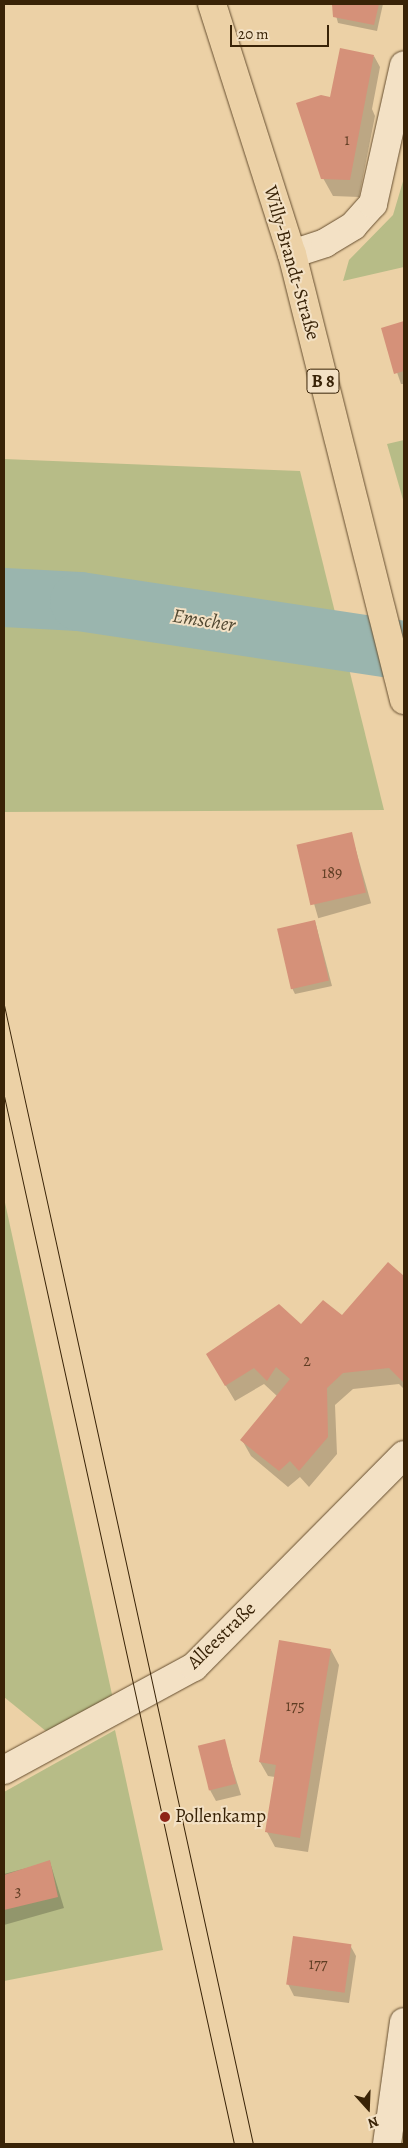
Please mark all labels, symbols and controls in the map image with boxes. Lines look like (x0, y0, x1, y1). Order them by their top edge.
scale bar (233, 15, 332, 47)
text: 20 m (238, 24, 269, 44)
house number: 1 (344, 130, 350, 150)
street label: Willy-Brandt-Straße (258, 183, 324, 343)
road number: B 8 (306, 366, 340, 396)
water label: Emscher (171, 603, 237, 637)
house number: 189 (322, 863, 342, 883)
house number: 2 (303, 1351, 311, 1371)
street label: Alleestraße (183, 1598, 261, 1674)
house number: 175 (285, 1696, 305, 1716)
place label: Pollenkamp (175, 1806, 266, 1828)
marker: Pollenkamp (159, 1811, 171, 1823)
house number: 3 (15, 1881, 21, 1901)
house number: 177 (309, 1954, 327, 1974)
north arrow (343, 2083, 393, 2133)
text: N (365, 2112, 381, 2133)

